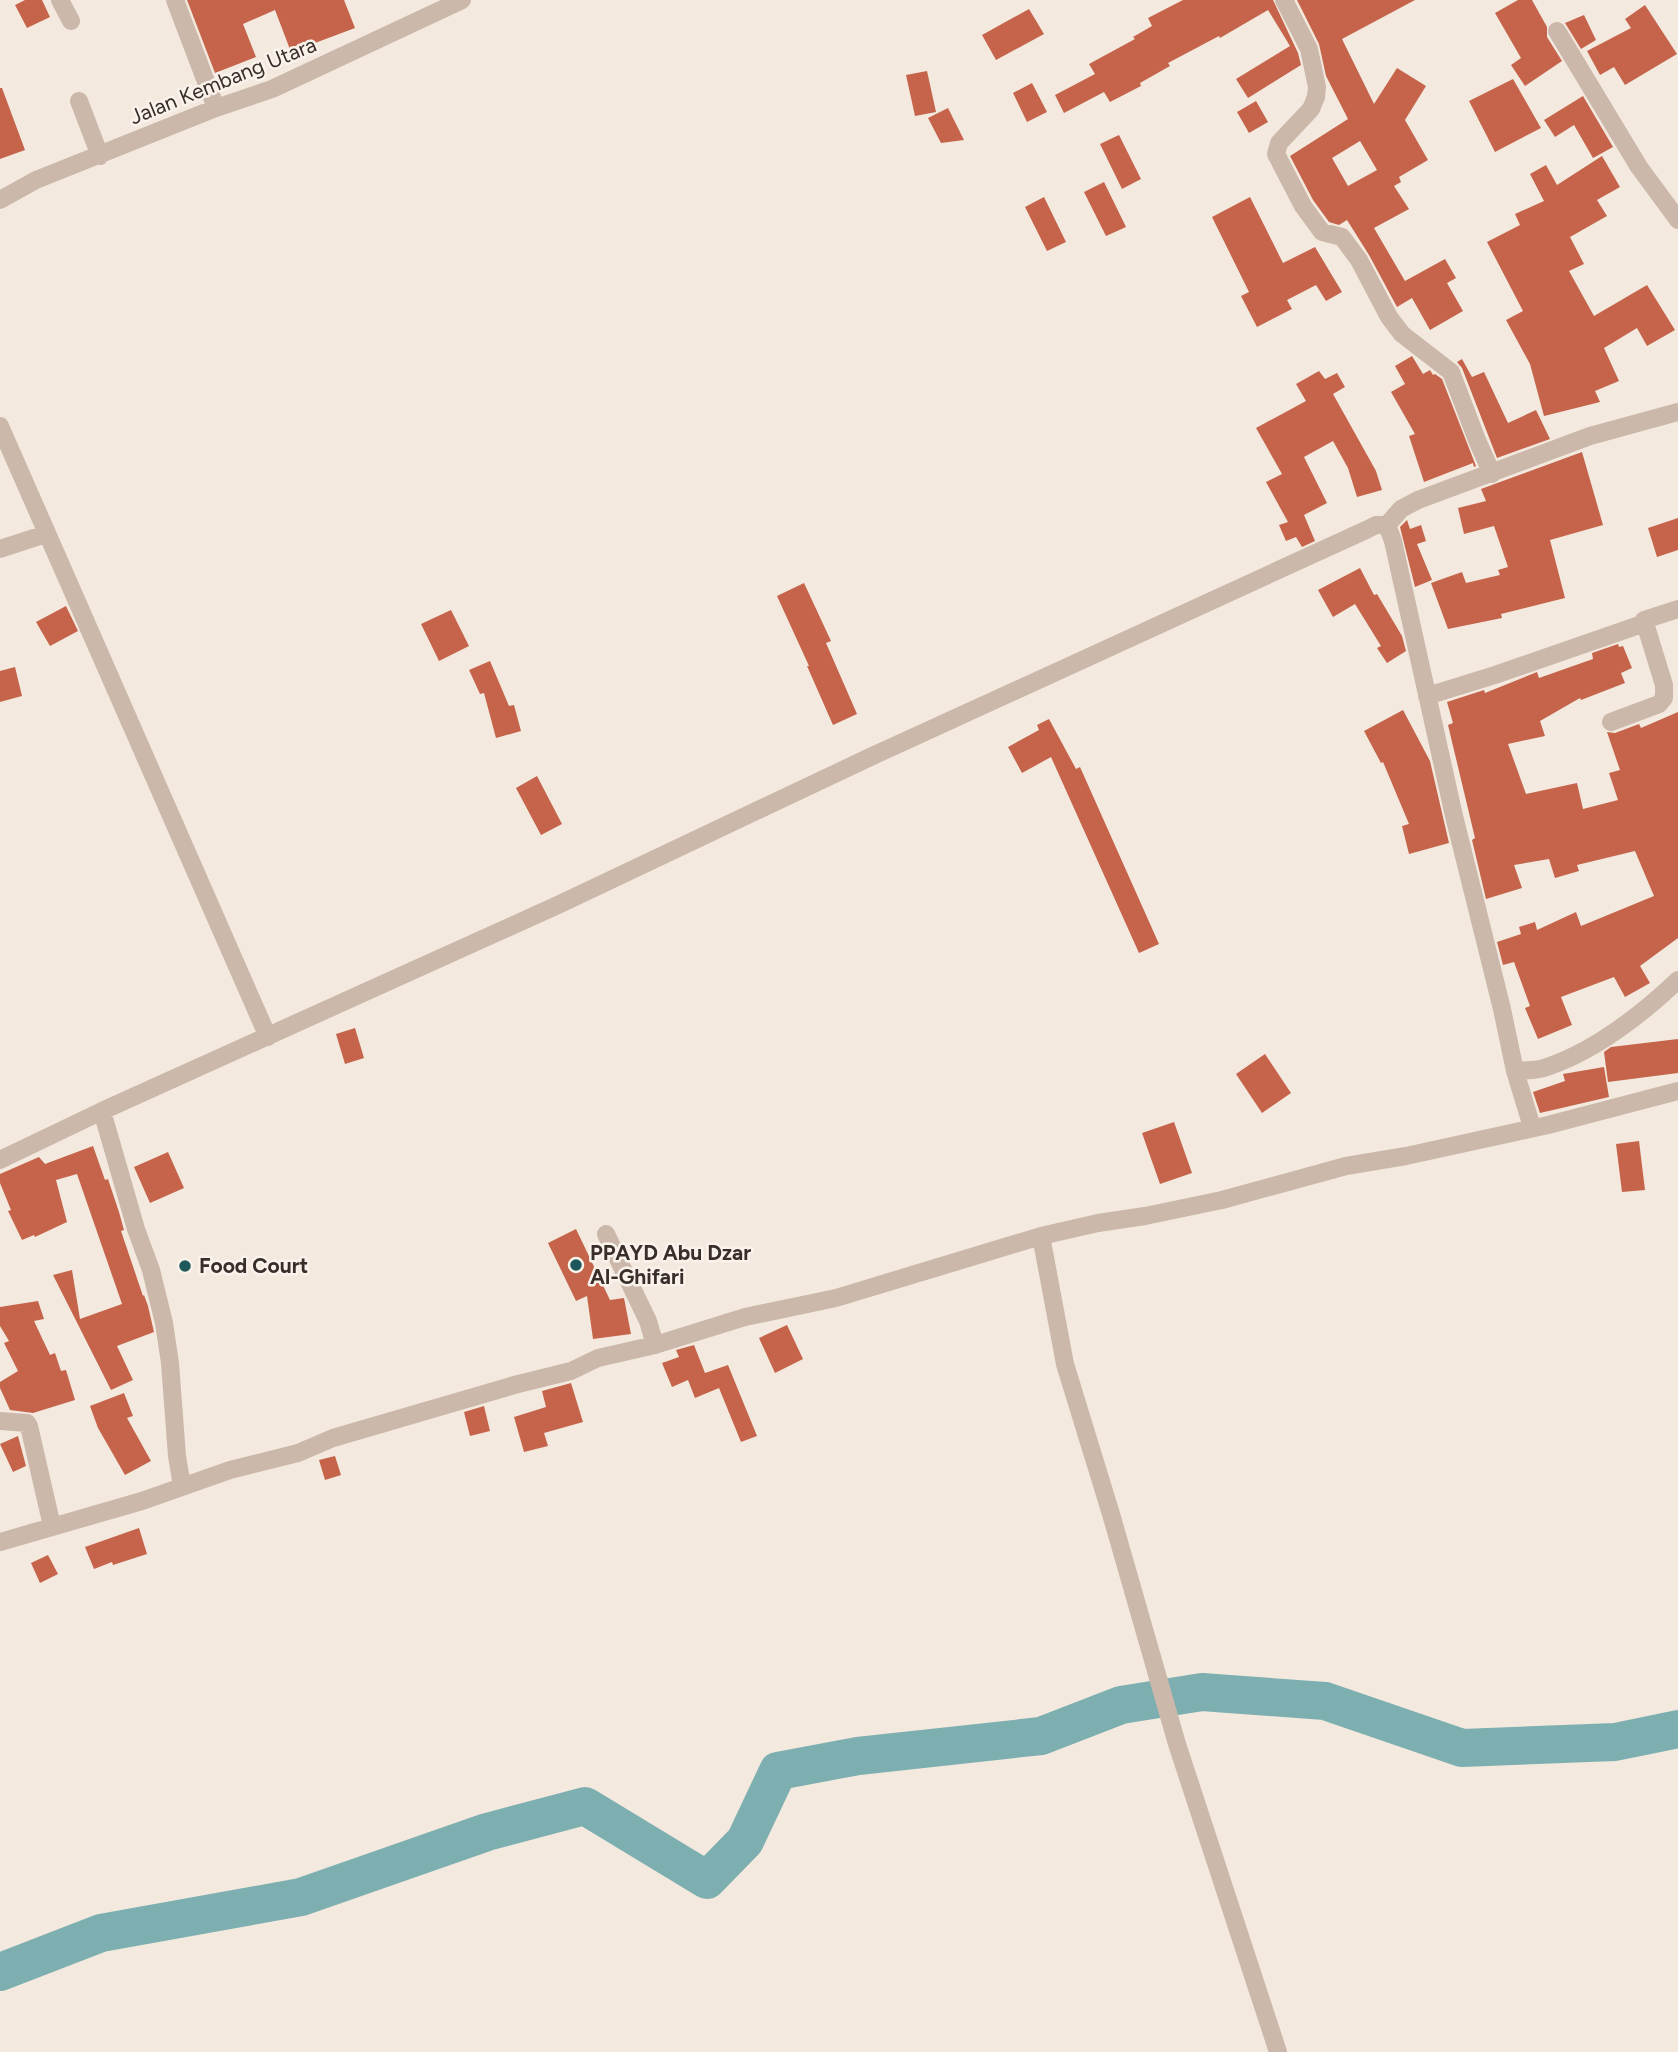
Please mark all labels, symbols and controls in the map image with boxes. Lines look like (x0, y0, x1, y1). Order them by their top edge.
street label: Jalan Kembang Utara (126, 32, 320, 129)
place label: PPAYD Abu Dzar Al-Ghifari (590, 1240, 751, 1289)
place label: Food Court (199, 1253, 308, 1278)
marker: PPAYD Abu Dzar Al-Ghifari (568, 1257, 584, 1273)
marker: Food Court (177, 1258, 193, 1274)

